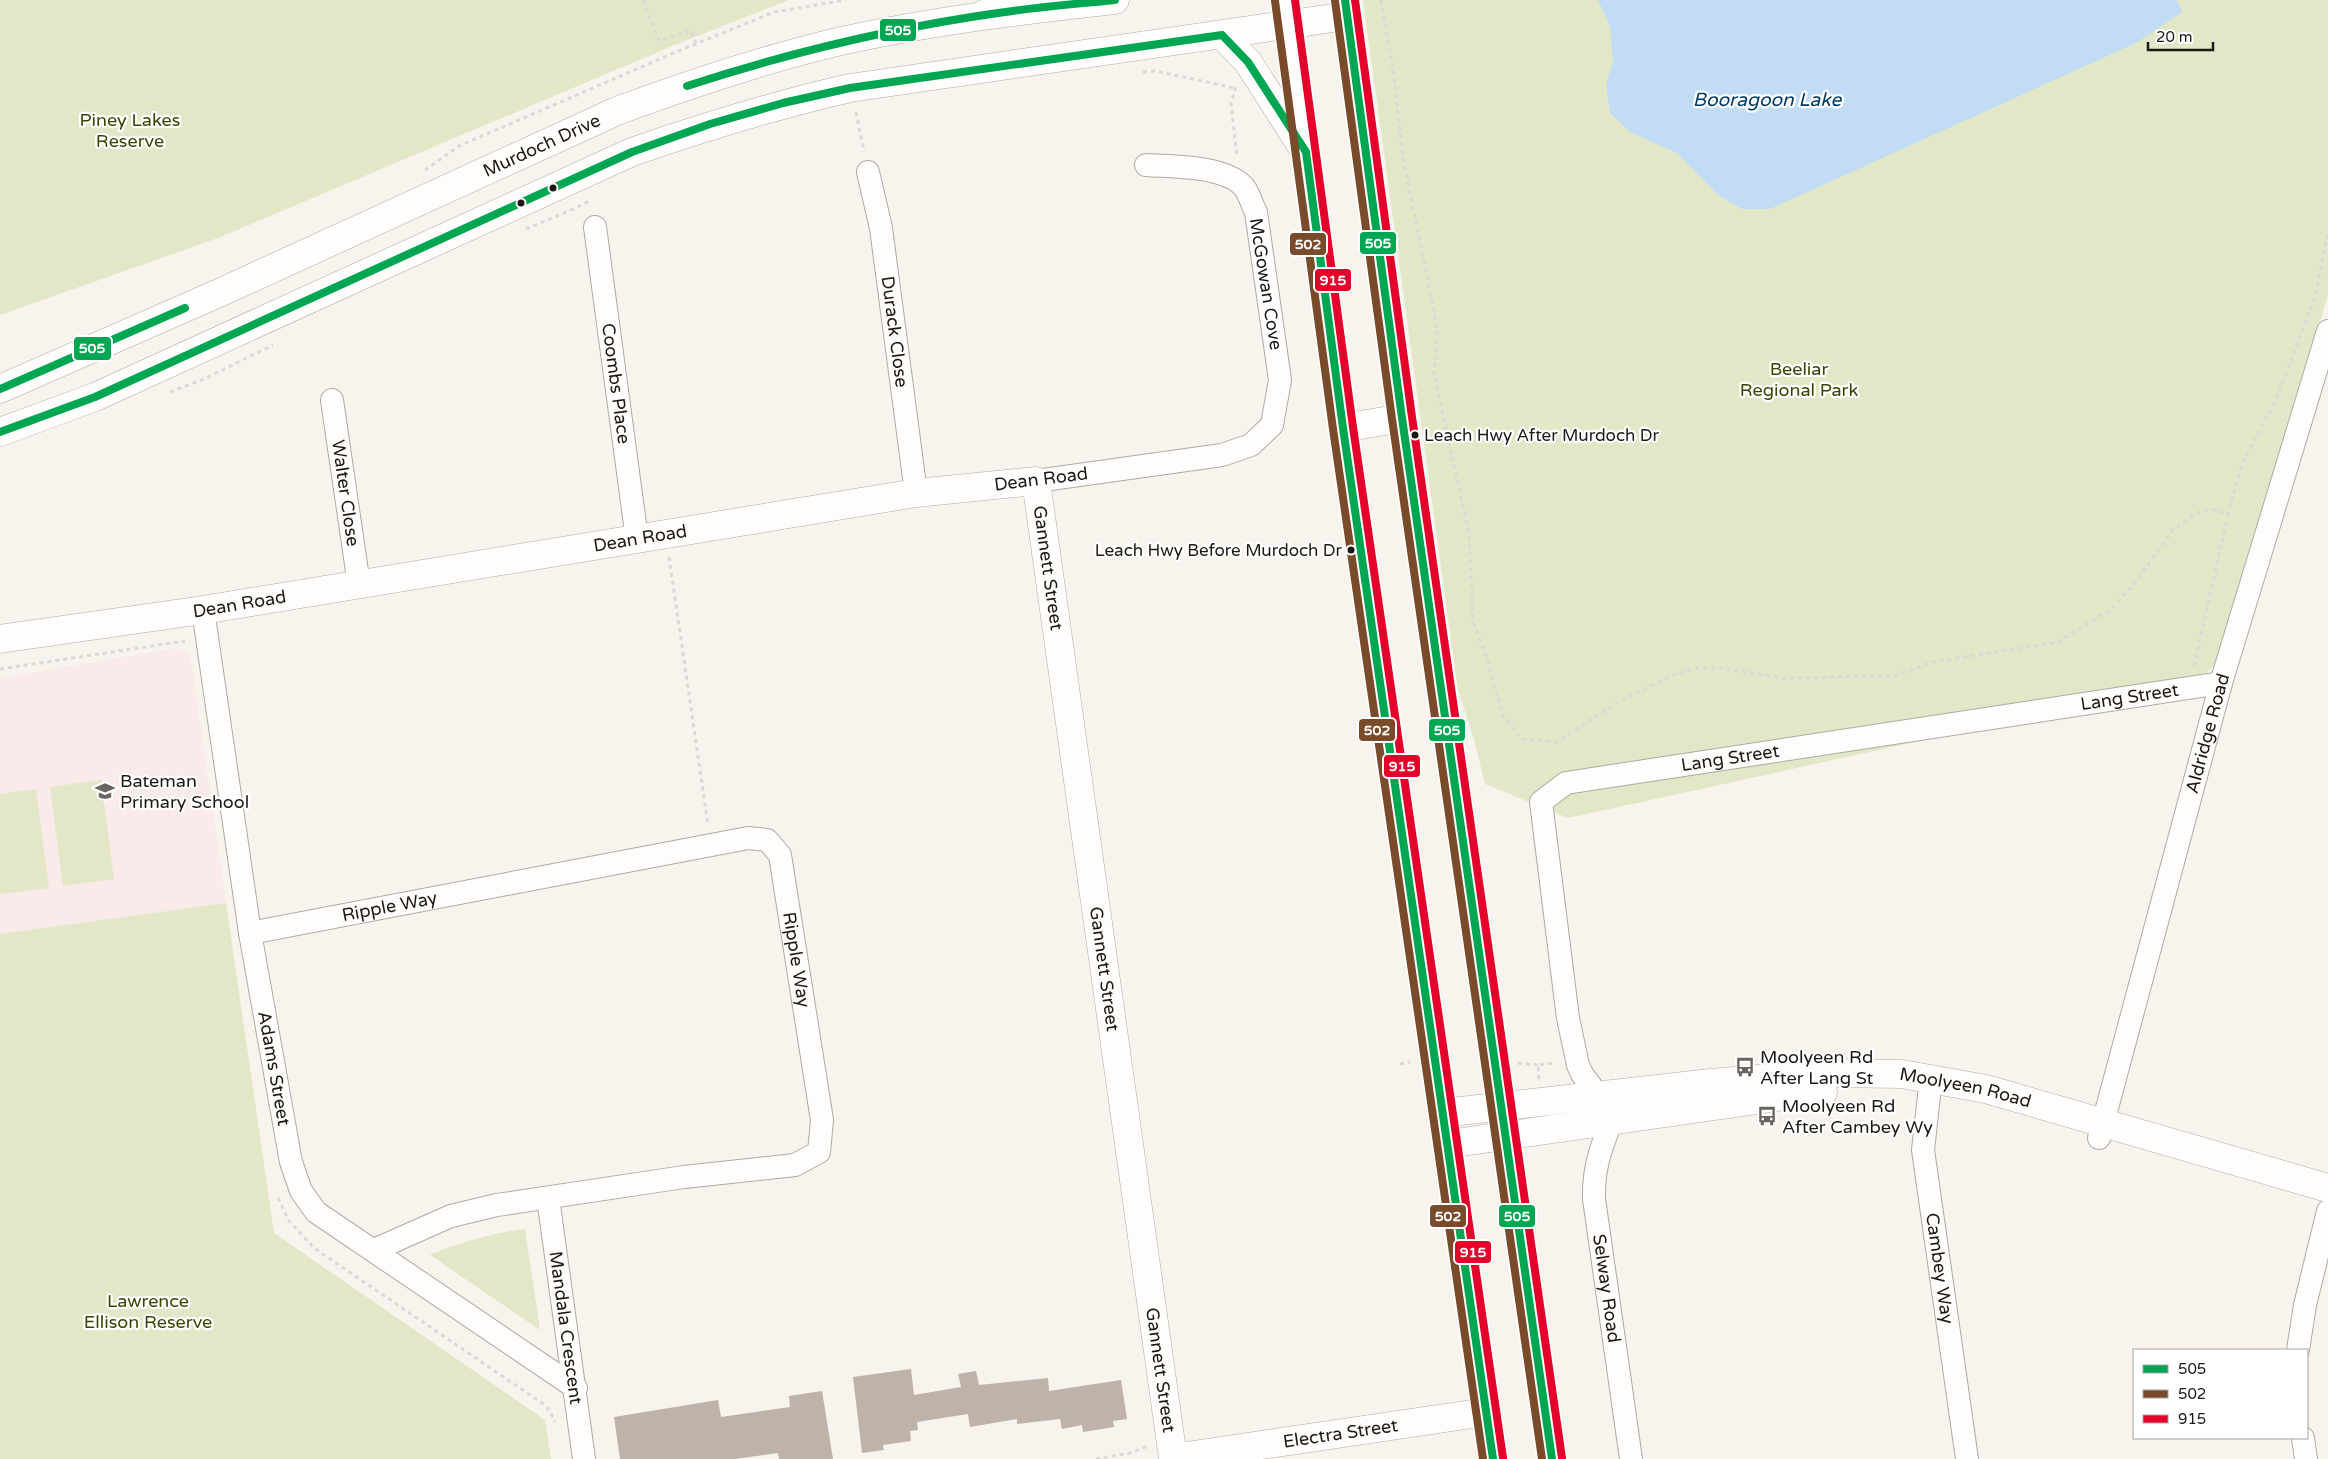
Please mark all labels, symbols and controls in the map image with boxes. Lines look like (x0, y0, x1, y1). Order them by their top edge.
line badge: 505 (879, 18, 917, 42)
scale bar (2148, 20, 2213, 52)
text: 505 (885, 22, 911, 39)
text: 20 m (2156, 28, 2193, 46)
water label: Booragoon Lake (1693, 89, 1842, 111)
park label: Piney Lakes Reserve (80, 109, 180, 152)
street label: Murdoch Drive (480, 109, 604, 182)
unlabelled marker (548, 183, 558, 193)
unlabelled marker (516, 198, 526, 208)
street label: McGowan Cove (1245, 216, 1287, 352)
line badge: 505 (1359, 231, 1397, 255)
line badge: 502 (1289, 232, 1327, 256)
text: 505 (1365, 235, 1391, 252)
text: 502 (1295, 236, 1321, 253)
line badge: 915 (1314, 268, 1352, 292)
text: 915 (1320, 272, 1346, 289)
street label: Durack Close (876, 275, 913, 389)
street label: Coombs Place (597, 322, 635, 445)
line badge: 505 (73, 336, 112, 361)
text: 505 (79, 340, 105, 357)
park label: Beeliar Regional Park (1740, 358, 1858, 401)
place label: Leach Hwy After Murdoch Dr (1424, 425, 1659, 446)
marker: Leach Hwy After Murdoch Dr (1410, 430, 1420, 440)
street label: Walter Close (327, 438, 364, 548)
street label: Dean Road (993, 462, 1089, 496)
street label: Gannett Street (1029, 504, 1068, 632)
street label: Dean Road (592, 520, 688, 557)
place label: Leach Hwy Before Murdoch Dr (1095, 540, 1342, 561)
marker: Leach Hwy Before Murdoch Dr (1346, 545, 1356, 555)
street label: Dean Road (191, 586, 288, 622)
street label: Aldridge Road (2181, 671, 2234, 796)
street label: Lang Street (2079, 679, 2180, 715)
line badge: 502 (1358, 718, 1396, 742)
line badge: 505 (1428, 718, 1466, 742)
text: 502 (1364, 722, 1390, 739)
text: 505 (1434, 722, 1460, 739)
street label: Lang Street (1680, 740, 1781, 776)
line badge: 915 (1383, 754, 1421, 778)
text: 915 (1389, 758, 1415, 775)
place label: Bateman Primary School (120, 770, 249, 813)
school or university icon: Bateman Primary School (94, 780, 116, 802)
street label: Ripple Way (340, 886, 439, 926)
street label: Gannett Street (1085, 905, 1124, 1033)
street label: Ripple Way (778, 910, 815, 1009)
street label: Adams Street (253, 1009, 295, 1128)
place label: Moolyeen Rd After Lang St (1760, 1046, 1873, 1089)
bus stop icon: Moolyeen Rd After Lang St (1734, 1056, 1756, 1078)
street label: Moolyeen Road (1898, 1063, 2034, 1113)
place label: Moolyeen Rd After Cambey Wy (1782, 1095, 1933, 1138)
bus stop icon: Moolyeen Rd After Cambey Wy (1756, 1105, 1778, 1127)
line badge: 502 (1429, 1204, 1467, 1228)
line badge: 505 (1498, 1204, 1536, 1228)
text: 502 (1435, 1208, 1461, 1225)
text: 505 (1504, 1208, 1530, 1225)
street label: Cambey Way (1921, 1211, 1959, 1326)
street label: Selway Road (1588, 1233, 1625, 1344)
line badge: 915 (1454, 1240, 1492, 1264)
text: 915 (1460, 1244, 1486, 1261)
street label: Mandala Crescent (544, 1250, 587, 1406)
park label: Lawrence Ellison Reserve (84, 1290, 212, 1333)
street label: Gannett Street (1141, 1306, 1180, 1434)
legend (2133, 1349, 2308, 1439)
text: 505 (2178, 1360, 2206, 1378)
text: 502 (2178, 1385, 2206, 1403)
text: 915 (2178, 1410, 2206, 1428)
street label: Electra Street (1282, 1414, 1399, 1453)

